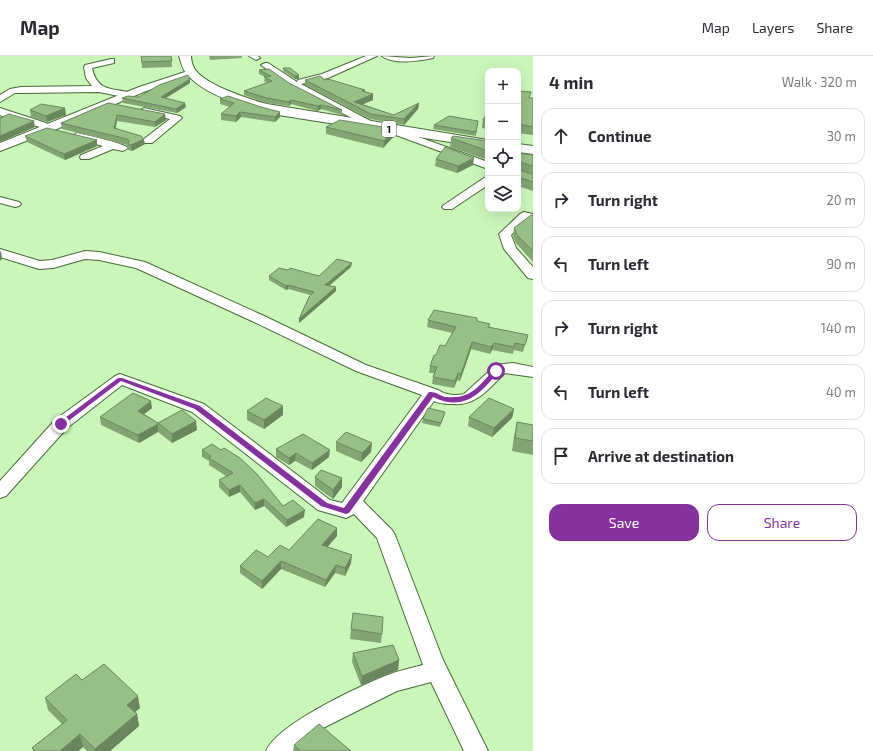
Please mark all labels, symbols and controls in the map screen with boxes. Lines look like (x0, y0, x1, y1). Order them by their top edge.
text: Map (20, 16, 60, 39)
text: Map (702, 19, 730, 36)
text: Layers (752, 19, 794, 36)
text: Share (816, 19, 853, 36)
map controls (485, 68, 521, 212)
button: + (485, 68, 521, 104)
text: 4 min (549, 72, 593, 92)
text: Walk · 320 m (782, 74, 857, 90)
button: − (485, 104, 521, 140)
road number: 1 (382, 121, 396, 137)
icon: ahead (550, 125, 572, 147)
text: Continue (588, 127, 651, 145)
text: 30 m (827, 128, 856, 144)
button: locate (485, 140, 521, 176)
button: layers (485, 176, 521, 212)
icon: right (550, 189, 572, 211)
text: Turn right (588, 191, 658, 209)
text: 20 m (827, 192, 856, 208)
icon: left (550, 253, 572, 275)
text: Turn left (588, 255, 649, 273)
text: 90 m (826, 256, 856, 272)
icon: right (550, 317, 572, 339)
text: Turn right (588, 319, 658, 337)
text: 140 m (821, 320, 856, 336)
route start (487, 362, 505, 380)
icon: left (550, 381, 572, 403)
text: Turn left (588, 383, 649, 401)
text: 40 m (826, 384, 856, 400)
route end (52, 415, 70, 433)
icon: arrive (550, 445, 572, 467)
text: Arrive at destination (588, 447, 734, 465)
button: Save (549, 504, 699, 541)
button: Share (707, 504, 857, 541)

